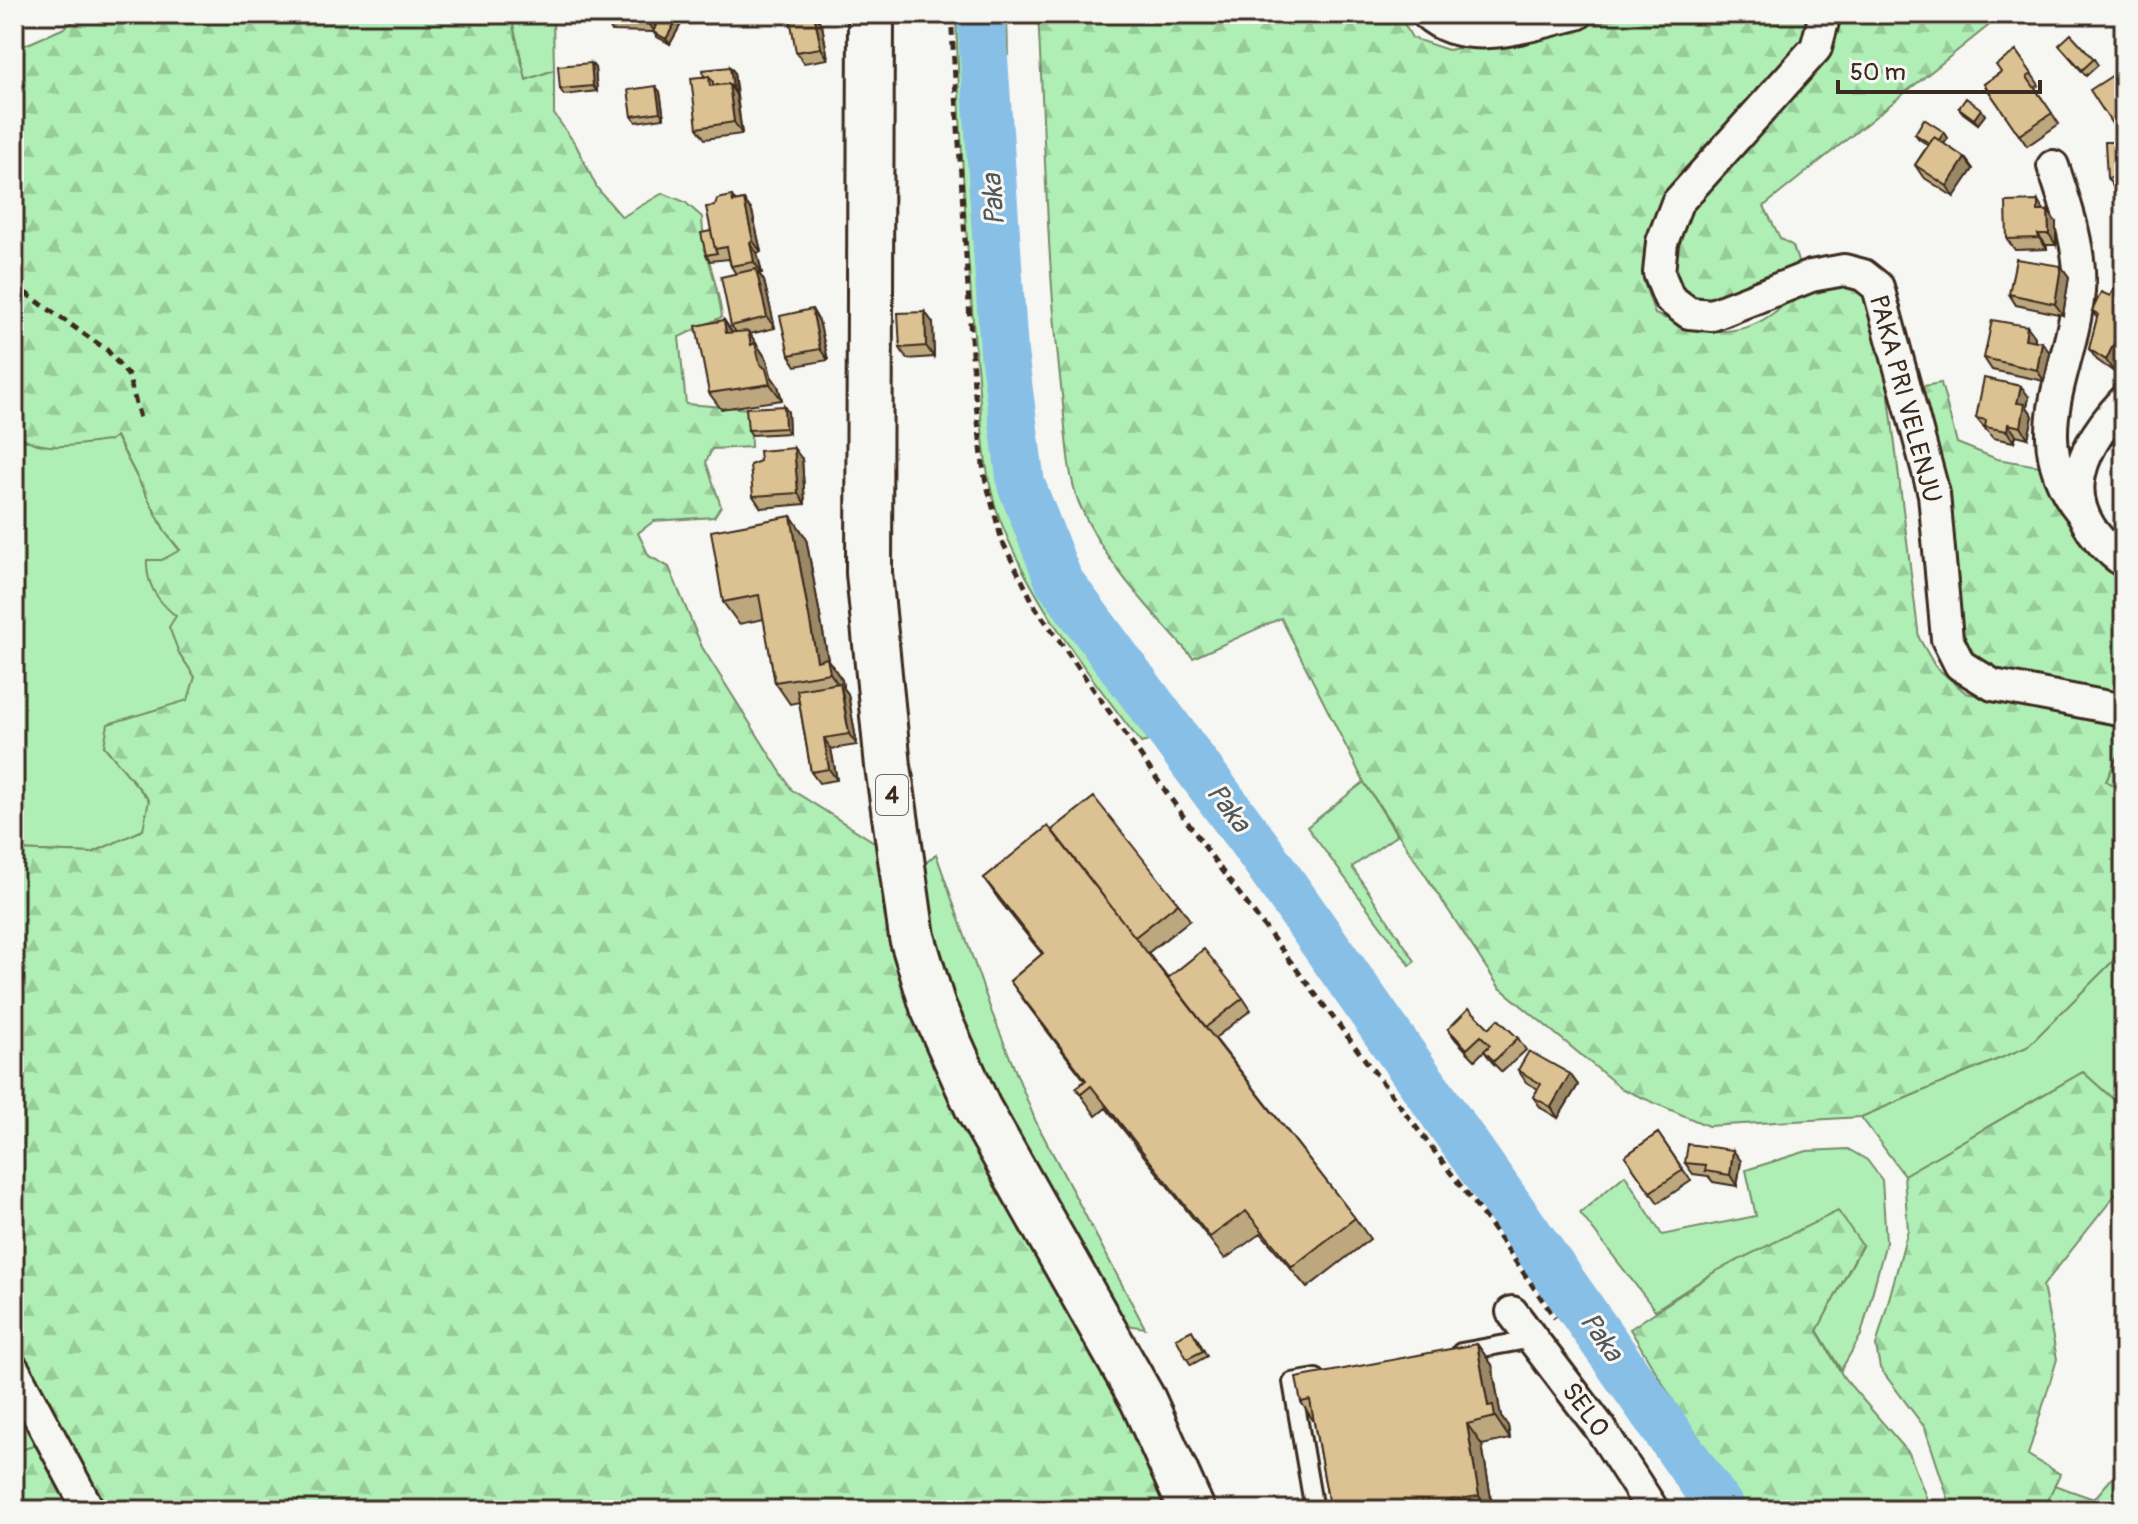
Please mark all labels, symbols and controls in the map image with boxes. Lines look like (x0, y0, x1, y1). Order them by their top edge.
scale bar (1838, 44, 2040, 94)
text: 50 m (1850, 58, 1906, 87)
water label: Paka (975, 171, 1013, 227)
street label: PAKA PRI VELENJU (1862, 292, 1948, 506)
road number: 4 (876, 775, 908, 815)
water label: Paka (1198, 777, 1259, 841)
water label: Paka (1572, 1306, 1631, 1370)
street label: SELO (1554, 1376, 1616, 1444)

